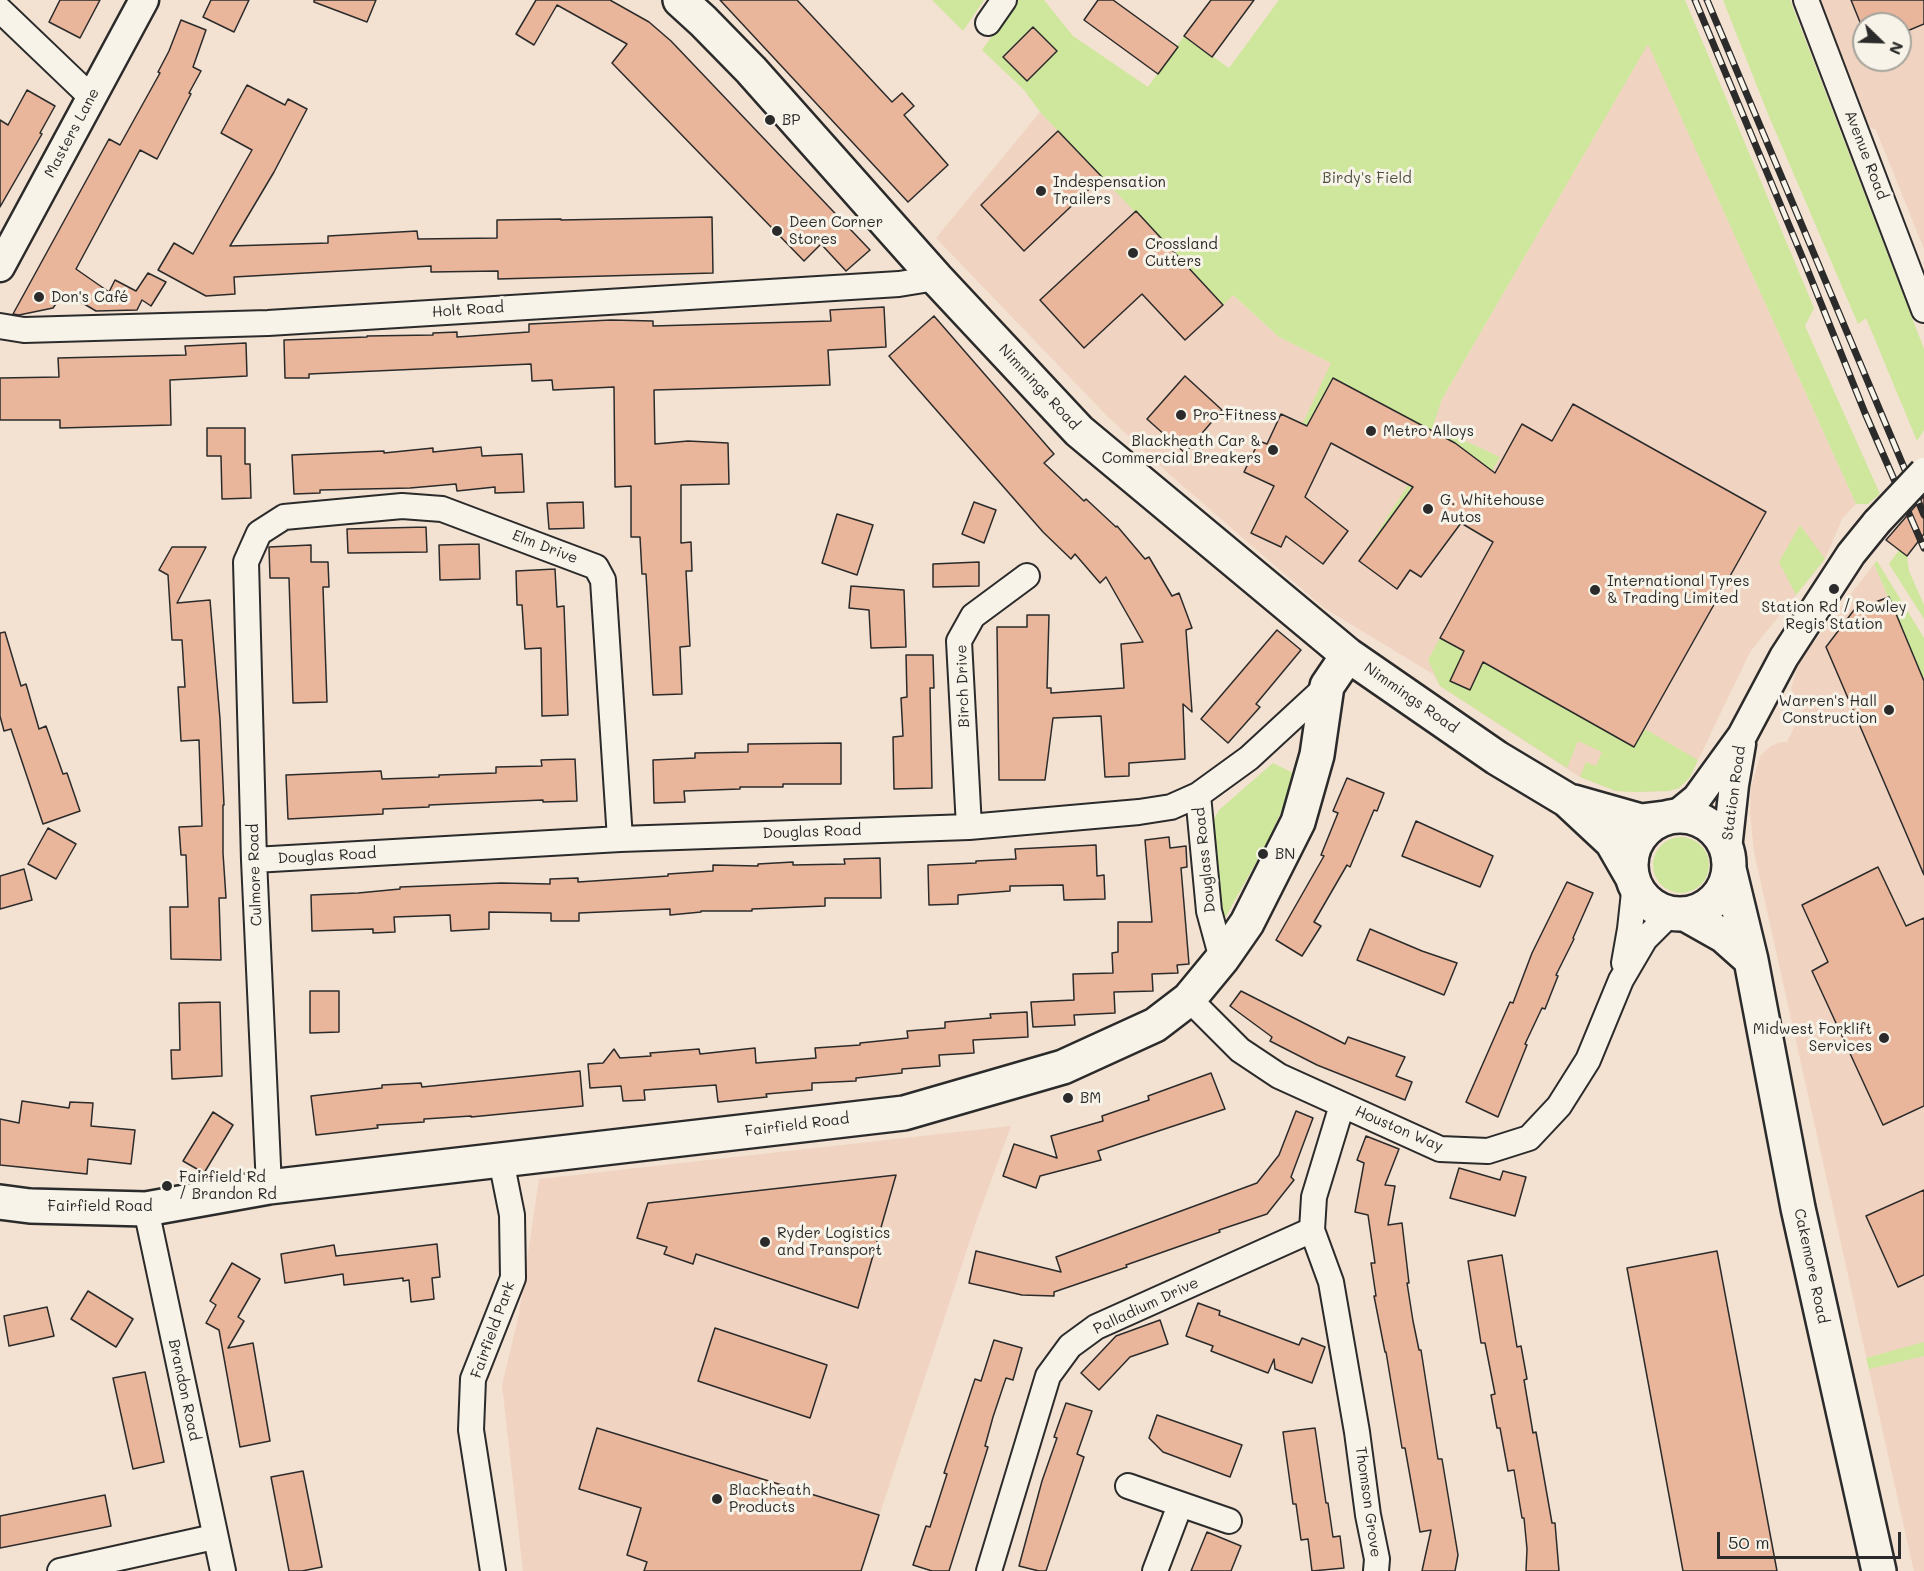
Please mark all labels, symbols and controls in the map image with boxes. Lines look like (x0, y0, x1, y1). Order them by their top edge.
north arrow (1852, 12, 1912, 72)
text: N (1885, 39, 1909, 58)
street label: Masters Lane (41, 85, 103, 181)
street label: Avenue Road (1841, 108, 1891, 202)
place label: BP (782, 111, 800, 129)
marker: BP (763, 113, 777, 127)
park label: Birdy's Field (1322, 169, 1412, 187)
place label: Indespensation Trailers (1053, 173, 1166, 208)
marker: Indespensation Trailers (1034, 184, 1048, 198)
place label: Deen Corner Stores (789, 213, 883, 248)
marker: Deen Corner Stores (770, 224, 784, 238)
place label: Crossland Cutters (1145, 235, 1218, 270)
marker: Crossland Cutters (1126, 246, 1140, 260)
place label: Don's Café (51, 288, 128, 306)
marker: Don's Café (32, 290, 46, 304)
street label: Holt Road (431, 299, 505, 321)
street label: Nimmings Road (995, 340, 1083, 434)
place label: Pro-Fitness (1193, 406, 1277, 424)
marker: Pro-Fitness (1174, 408, 1188, 422)
place label: Metro Alloys (1383, 422, 1474, 440)
marker: Metro Alloys (1364, 424, 1378, 438)
place label: Blackheath Car & Commercial Breakers (1102, 432, 1261, 467)
marker: Blackheath Car & Commercial Breakers (1266, 443, 1280, 457)
place label: G. Whitehouse Autos (1440, 491, 1545, 526)
marker: G. Whitehouse Autos (1421, 502, 1435, 516)
street label: Elm Drive (510, 526, 580, 568)
place label: International Tyres & Trading Limited (1607, 572, 1750, 607)
marker: Station Rd / Rowley Regis Station (1827, 582, 1841, 596)
marker: International Tyres & Trading Limited (1588, 583, 1602, 597)
place label: Station Rd / Rowley Regis Station (1761, 598, 1907, 633)
street label: Birch Drive (953, 644, 973, 728)
street label: Nimmings Road (1361, 659, 1461, 737)
place label: Warren's Hall Construction (1779, 692, 1877, 727)
marker: Warren's Hall Construction (1882, 703, 1896, 717)
street label: Station Road (1718, 745, 1750, 841)
street label: Douglass Road (1191, 806, 1219, 914)
street label: Douglas Road (762, 821, 862, 843)
street label: Culmore Road (244, 823, 266, 927)
street label: Douglas Road (277, 844, 377, 868)
place label: BN (1275, 845, 1295, 863)
marker: BN (1256, 847, 1270, 861)
place label: Midwest Forklift Services (1753, 1020, 1872, 1055)
marker: Midwest Forklift Services (1877, 1031, 1891, 1045)
place label: BM (1080, 1089, 1101, 1107)
marker: BM (1061, 1091, 1075, 1105)
street label: Houston Way (1352, 1102, 1446, 1156)
street label: Fairfield Road (744, 1110, 850, 1140)
place label: Fairfield Rd / Brandon Rd (179, 1168, 277, 1203)
marker: Fairfield Rd / Brandon Rd (160, 1179, 174, 1193)
street label: Fairfield Road (48, 1197, 152, 1215)
street label: Cakemore Road (1790, 1207, 1832, 1325)
place label: Ryder Logistics and Transport (777, 1224, 890, 1259)
marker: Ryder Logistics and Transport (758, 1235, 772, 1249)
street label: Palladium Drive (1090, 1274, 1202, 1338)
street label: Fairfield Park (467, 1279, 519, 1381)
street label: Brandon Road (164, 1338, 204, 1442)
street label: Thomson Grove (1351, 1445, 1385, 1559)
place label: Blackheath Products (729, 1481, 810, 1516)
marker: Blackheath Products (710, 1492, 724, 1506)
scale bar (1720, 1520, 1904, 1558)
text: 50 m (1728, 1530, 1770, 1554)

